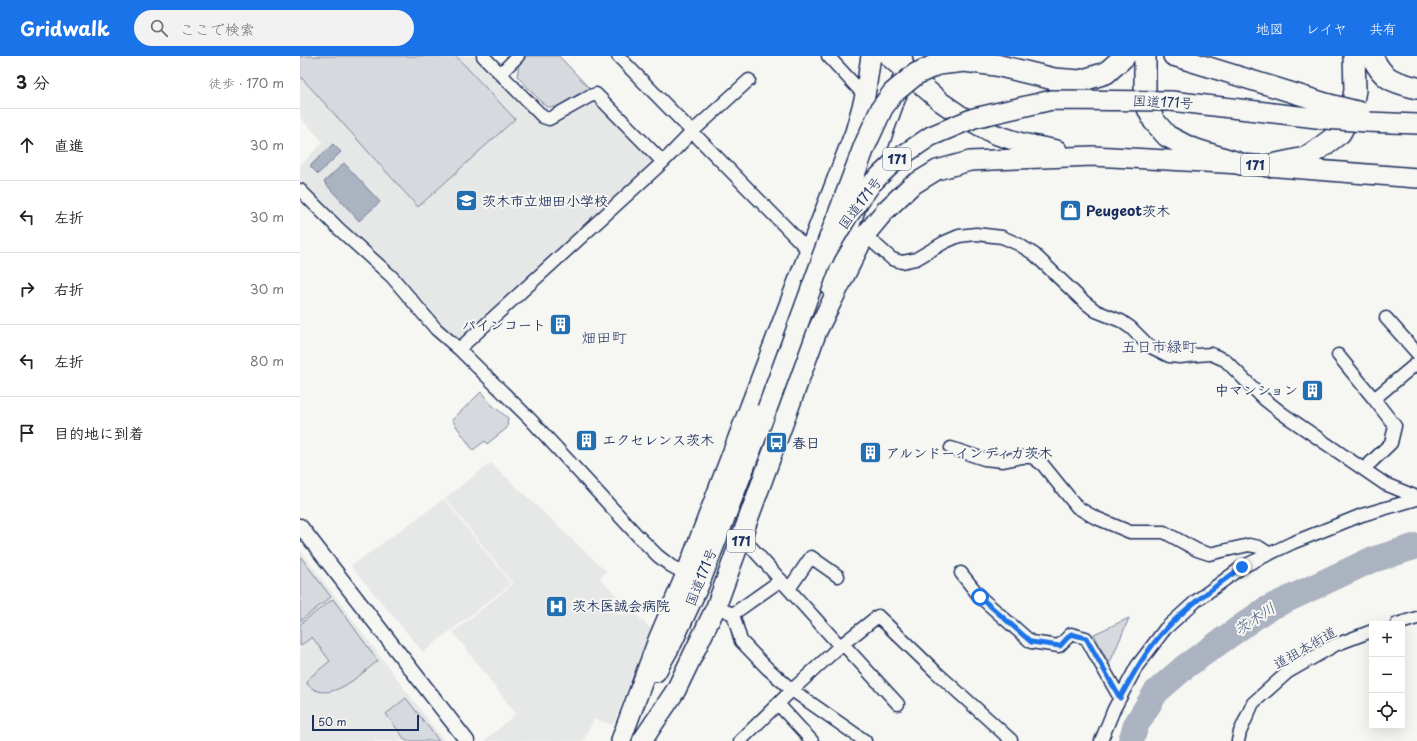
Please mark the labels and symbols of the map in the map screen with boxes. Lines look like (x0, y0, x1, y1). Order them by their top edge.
street label: 国道171号 (1132, 89, 1194, 114)
road number: 171 (883, 148, 911, 170)
road number: 171 (1241, 154, 1269, 176)
street label: 国道171号 (833, 172, 886, 233)
school or university icon: 茨木市立畑田小学校 (453, 188, 479, 214)
place label: 茨木市立畑田小学校 (482, 190, 608, 211)
shop icon: Peugeot茨木 (1058, 198, 1084, 224)
place label: Peugeot茨木 (1086, 200, 1170, 221)
building icon: パインコート (548, 312, 574, 338)
place label: パインコート (462, 314, 546, 335)
district label: 畑田町 (581, 325, 627, 348)
district label: 五日市緑町 (1121, 334, 1197, 357)
building icon: 中マンション (1300, 377, 1326, 403)
place label: 中マンション (1215, 379, 1298, 400)
building icon: エクセレンス茨木 (574, 427, 600, 453)
place label: エクセレンス茨木 (602, 429, 714, 450)
bus stop icon: 春日 (763, 430, 789, 456)
place label: 春日 (792, 432, 820, 453)
building icon: アルンドーインディカ茨木 (858, 440, 884, 466)
place label: アルンドーインディカ茨木 (886, 442, 1053, 463)
road number: 171 (727, 530, 755, 552)
street label: 国道171号 (679, 545, 722, 609)
route end (1233, 558, 1251, 576)
route start (971, 588, 989, 606)
hospital icon: 茨木医誠会病院 (544, 593, 570, 619)
place label: 茨木医誠会病院 (572, 595, 670, 616)
water label: 茨木川 (1229, 596, 1279, 640)
street label: 道祖本街道 (1269, 621, 1340, 674)
scale bar (312, 713, 419, 732)

